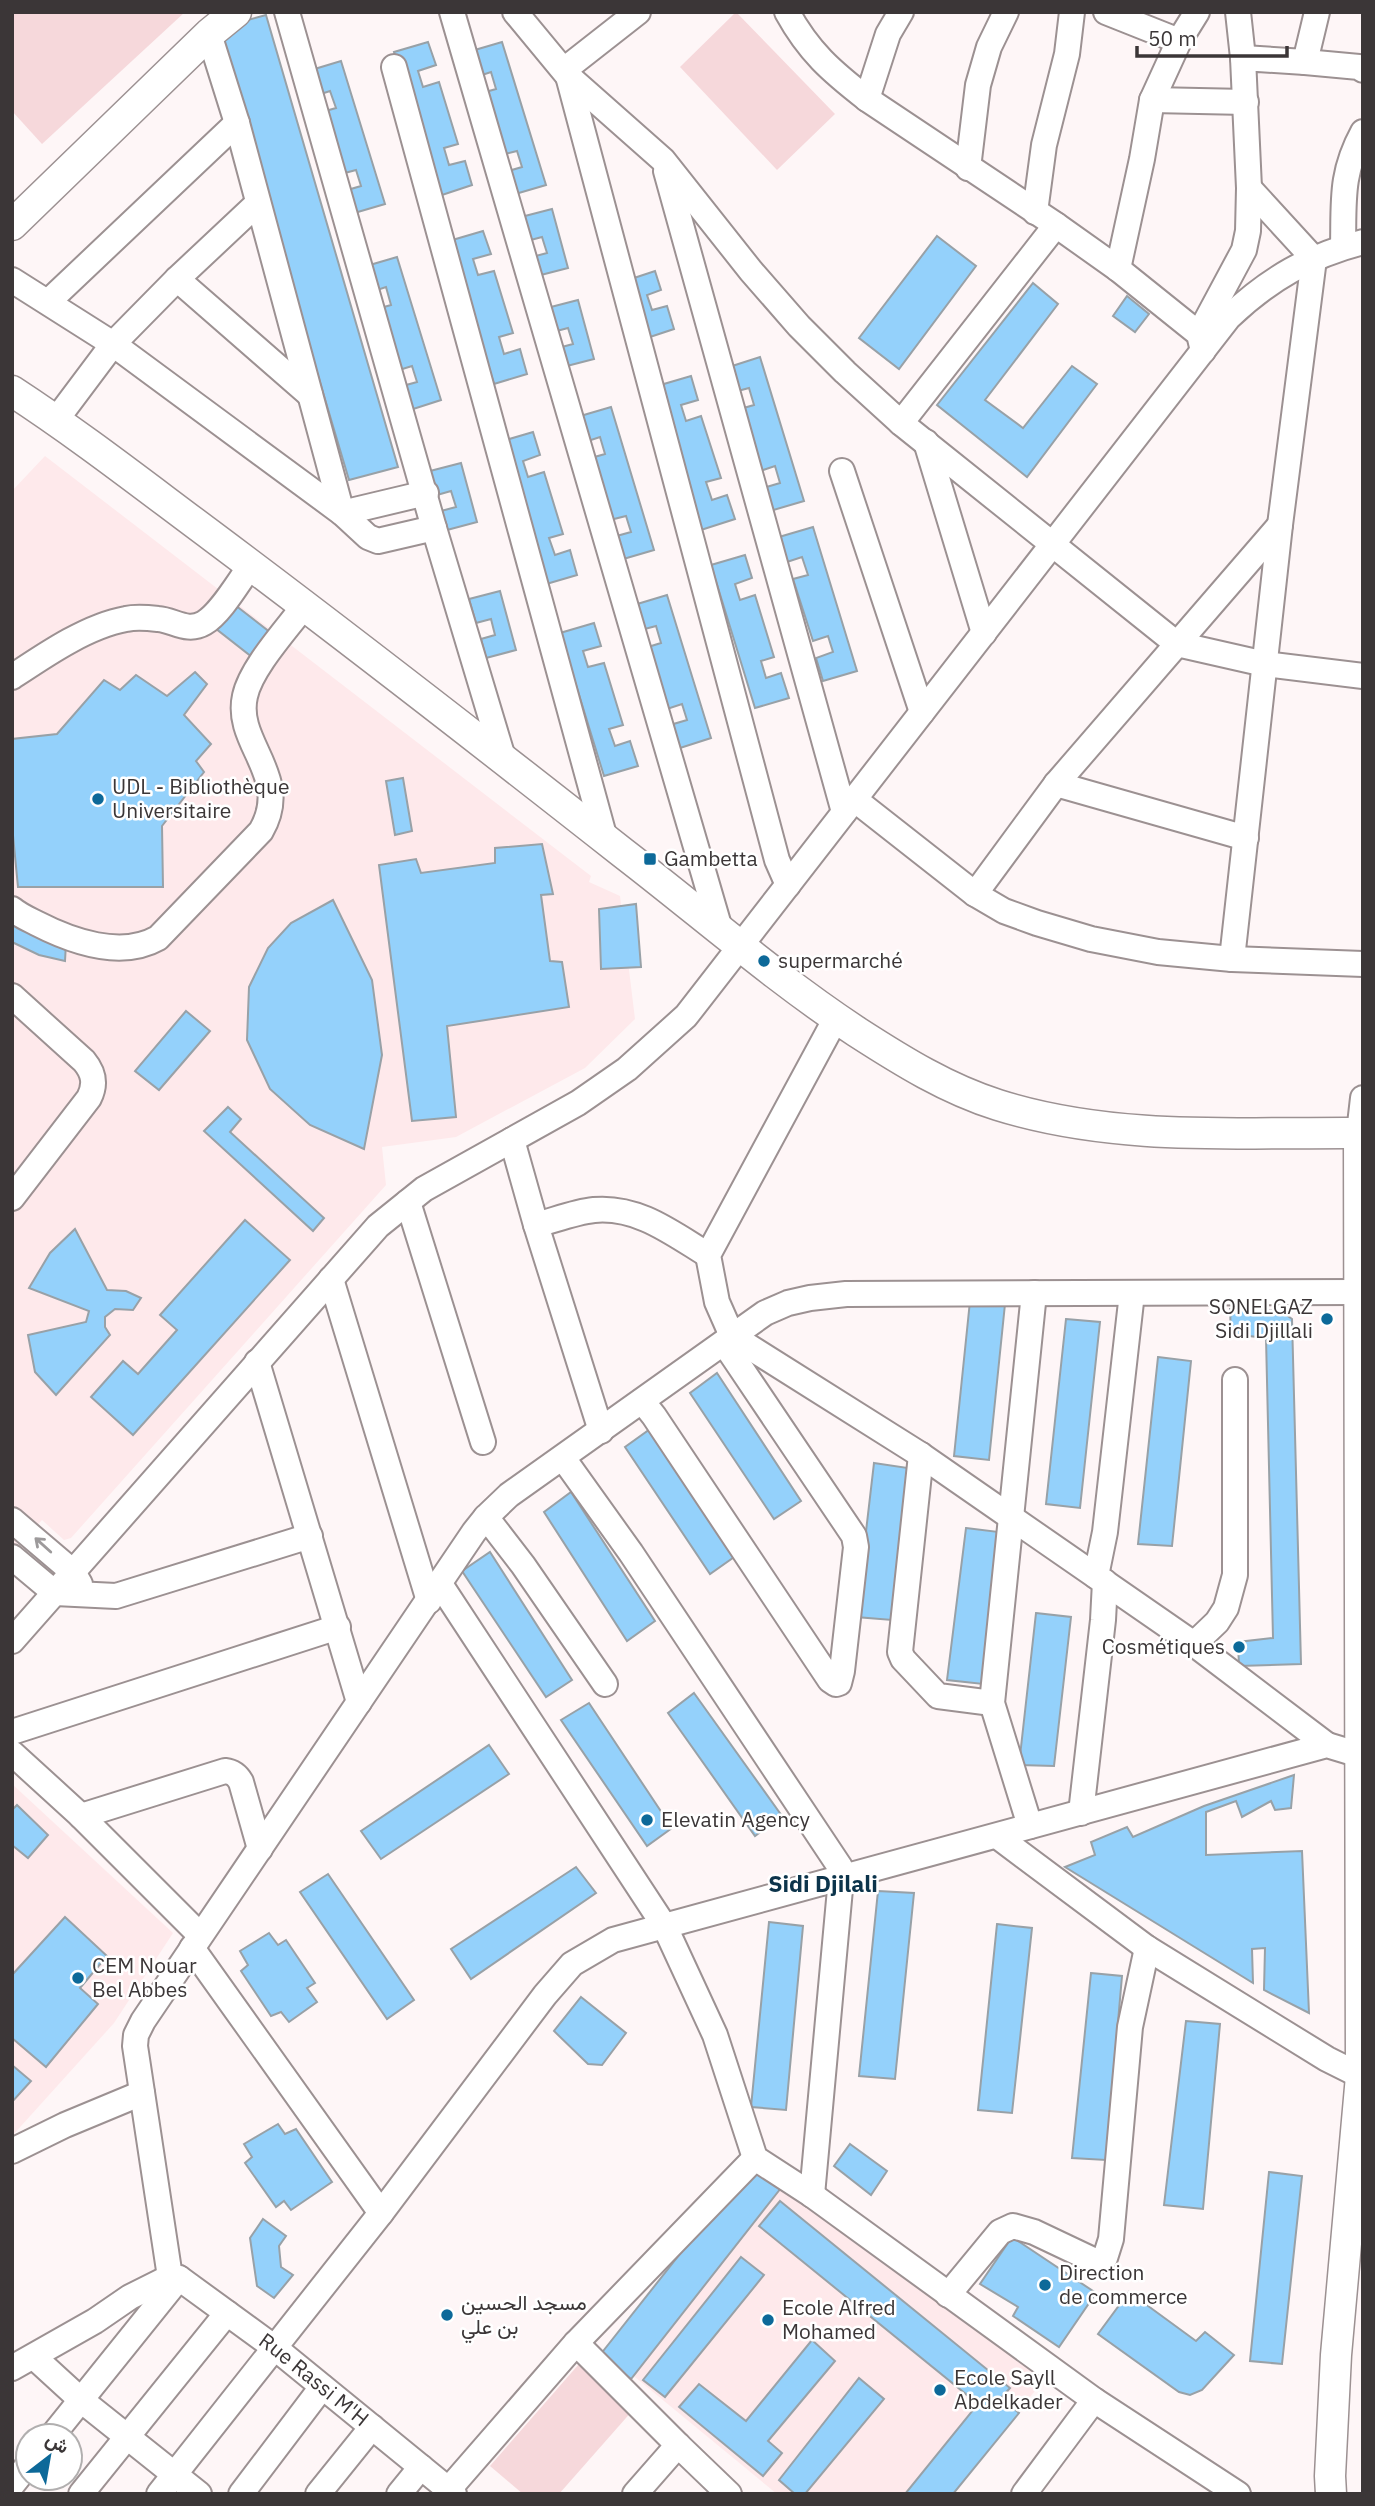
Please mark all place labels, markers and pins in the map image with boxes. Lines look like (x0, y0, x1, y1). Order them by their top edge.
place label: UDL - Bibliothèque Universitaire (112, 772, 289, 824)
marker: UDL - Bibliothèque Universitaire (90, 791, 106, 807)
place label: Gambetta (664, 844, 758, 872)
marker: Gambetta (642, 851, 658, 867)
place label: supermarché (778, 946, 903, 974)
marker: supermarché (756, 953, 772, 969)
place label: SONELGAZ Sidi Djillali (1209, 1292, 1313, 1344)
marker: SONELGAZ Sidi Djillali (1319, 1311, 1335, 1327)
place label: Cosmétiques (1102, 1632, 1225, 1660)
marker: Cosmétiques (1231, 1639, 1247, 1655)
place label: Elevatin Agency (661, 1805, 811, 1833)
marker: Elevatin Agency (639, 1812, 655, 1828)
place label: CEM Nouar Bel Abbes (92, 1951, 197, 2003)
marker: CEM Nouar Bel Abbes (70, 1970, 86, 1986)
place label: Direction de commerce (1059, 2258, 1188, 2310)
marker: Direction de commerce (1037, 2277, 1053, 2293)
place label: مسجد الحسين بن علي (461, 2288, 587, 2344)
place label: Ecole Alfred Mohamed (782, 2293, 896, 2345)
marker: مسجد الحسين بن علي (439, 2307, 455, 2323)
marker: Ecole Alfred Mohamed (760, 2312, 776, 2328)
place label: Ecole Sayll Abdelkader (954, 2363, 1063, 2415)
marker: Ecole Sayll Abdelkader (932, 2382, 948, 2398)

